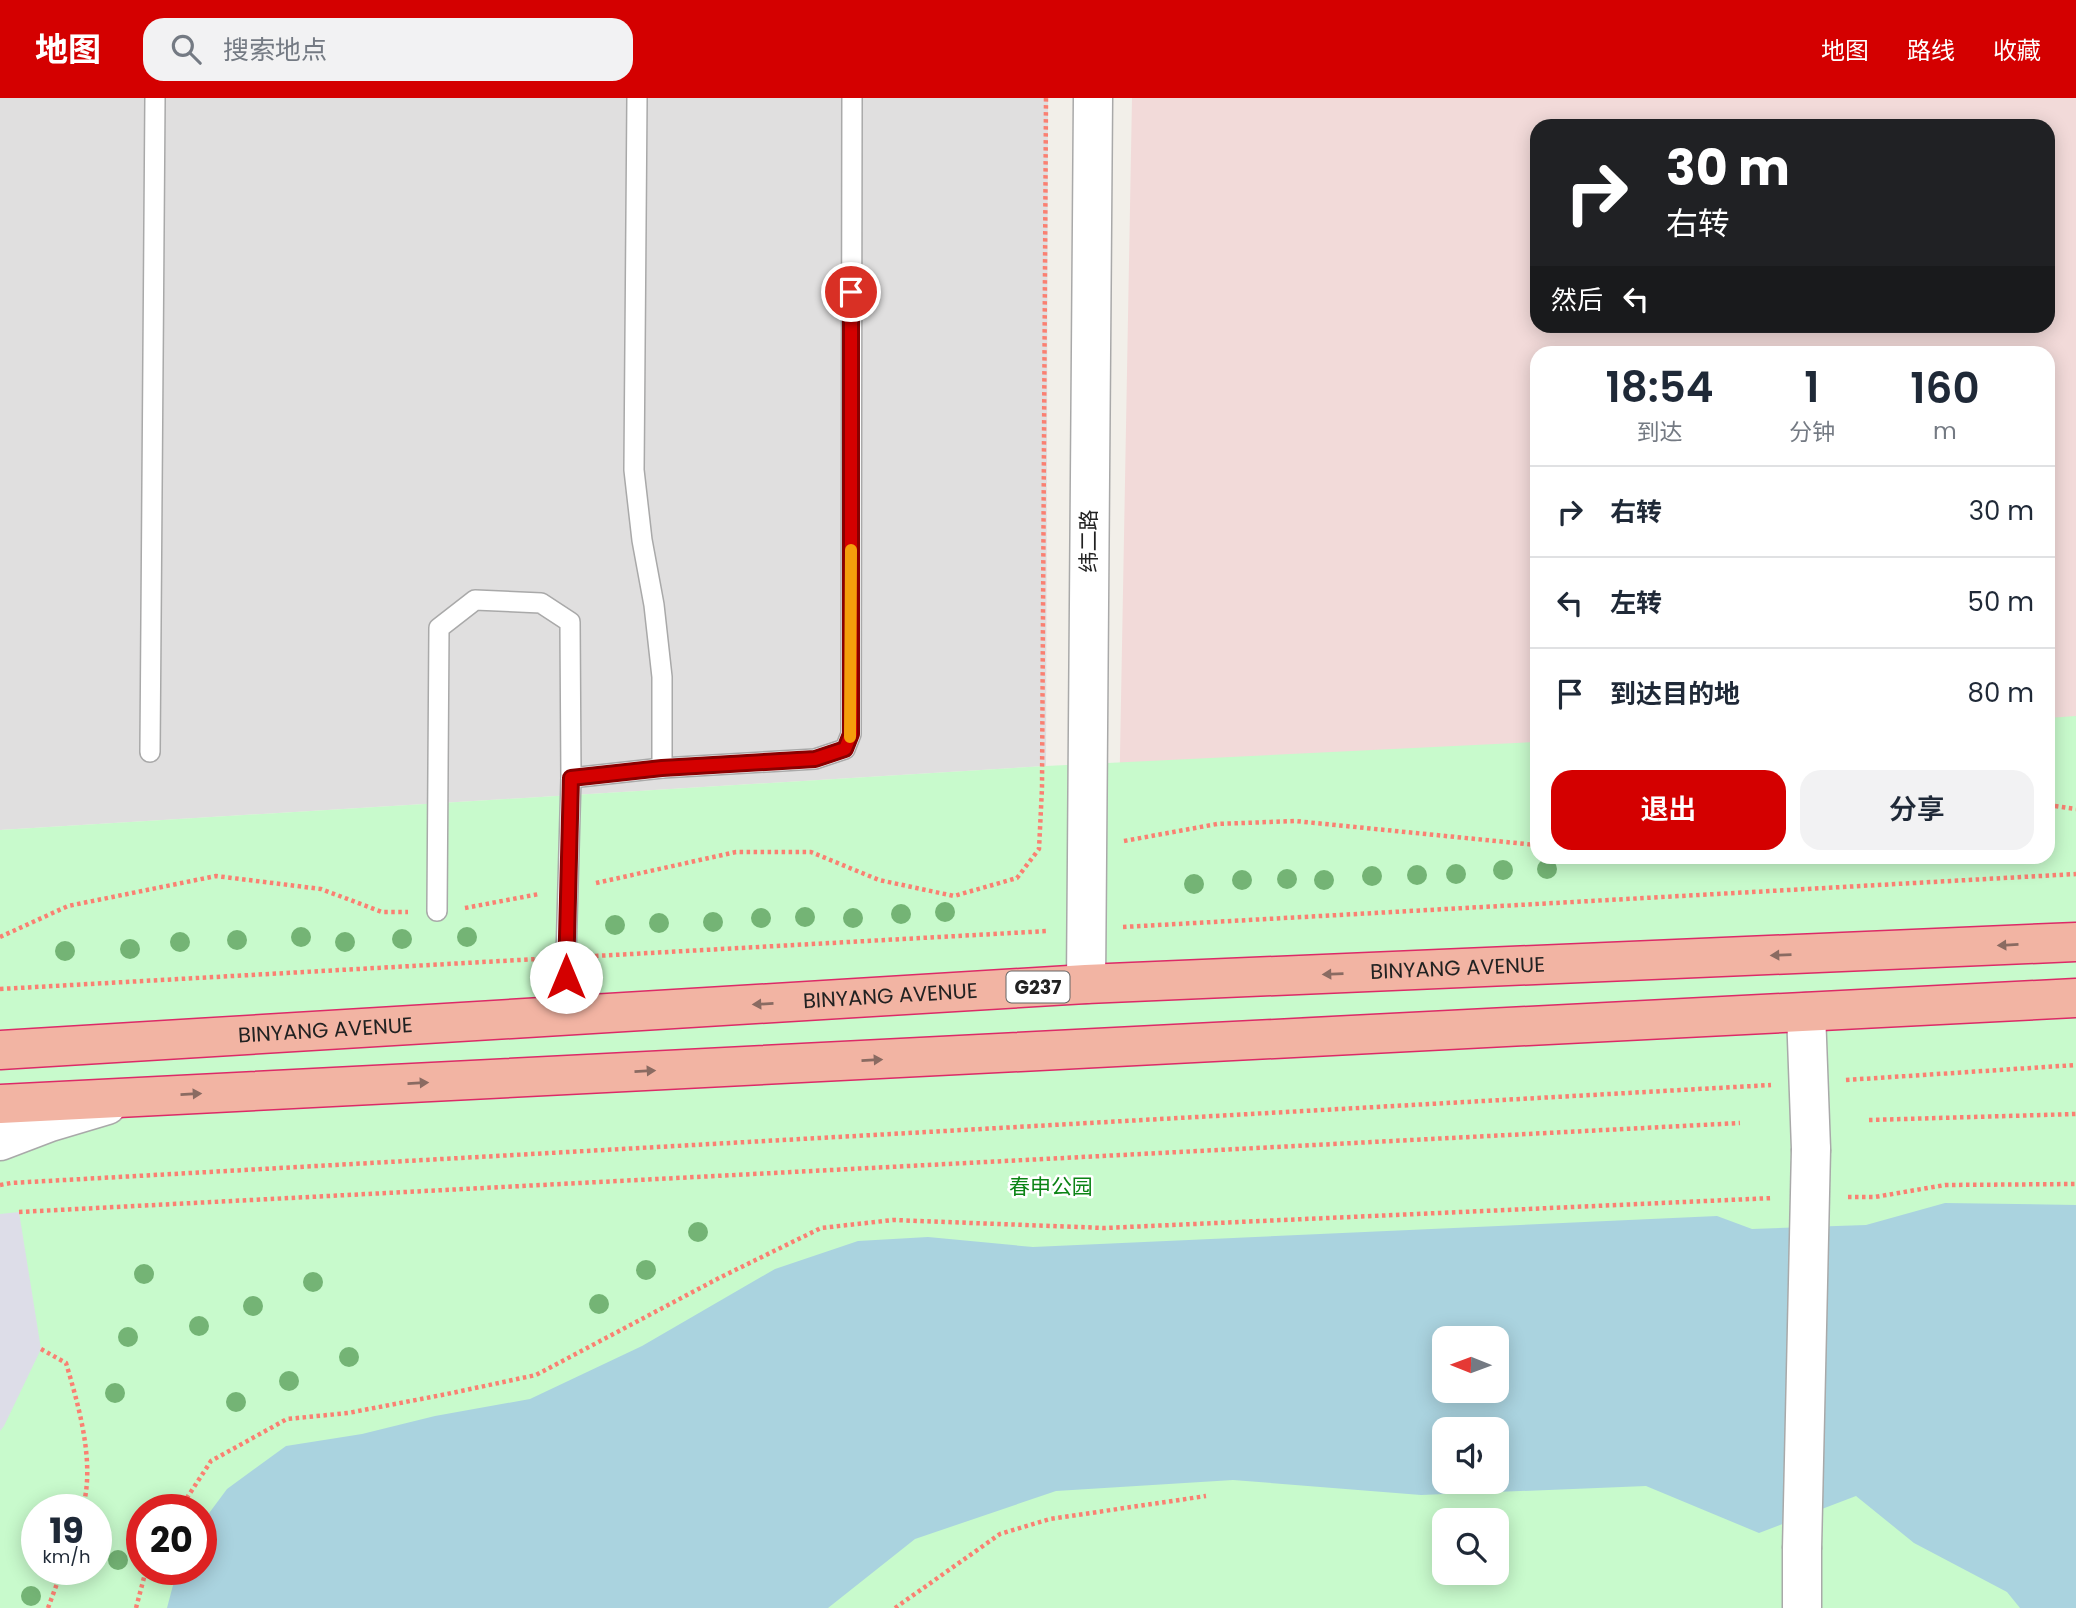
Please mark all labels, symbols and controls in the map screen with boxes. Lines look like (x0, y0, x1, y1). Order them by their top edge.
search box (143, 18, 633, 81)
text: 地图 (35, 26, 101, 73)
icon: search (167, 30, 205, 68)
text: 搜索地点 (223, 32, 327, 68)
text: 地图 (1821, 34, 1869, 67)
text: 路线 (1907, 34, 1955, 67)
text: 收藏 (1993, 34, 2041, 67)
text: 30 m (1666, 134, 1790, 202)
icon: right (1551, 147, 1642, 238)
text: 右转 (1666, 201, 1730, 246)
pin (821, 262, 881, 322)
icon: arrive (832, 273, 870, 311)
icon: left (1617, 280, 1655, 318)
text: 然后 (1551, 282, 1603, 318)
text: 18:54 (1605, 358, 1714, 417)
text: 1 (1804, 358, 1820, 417)
text: 160 (1910, 359, 1980, 418)
text: m (1933, 415, 1957, 447)
text: 到达 (1636, 416, 1682, 448)
text: 分钟 (1789, 416, 1835, 448)
icon: right (1551, 493, 1589, 531)
text: 30 m (1969, 493, 2034, 529)
text: 右转 (1610, 494, 1662, 530)
street label: 纬二路 (1074, 510, 1103, 573)
icon: left (1551, 584, 1589, 622)
text: 50 m (1968, 584, 2034, 620)
text: 左转 (1610, 585, 1662, 621)
icon: arrive (1551, 675, 1589, 713)
text: 80 m (1968, 675, 2034, 711)
text: 到达目的地 (1610, 676, 1740, 712)
button: 退出 (1551, 770, 1786, 850)
button: 分享 (1800, 770, 2034, 850)
one-way arrow (1997, 939, 2019, 950)
position arrow (529, 940, 603, 1014)
street label: BINYANG AVENUE (1370, 950, 1546, 986)
one-way arrow (1769, 950, 1791, 961)
one-way arrow (1322, 969, 1344, 980)
road number: G237 (1006, 972, 1070, 1002)
street label: BINYANG AVENUE (802, 976, 978, 1015)
one-way arrow (752, 999, 774, 1010)
street label: BINYANG AVENUE (237, 1010, 414, 1050)
one-way arrow (861, 1054, 883, 1065)
one-way arrow (634, 1066, 656, 1077)
one-way arrow (407, 1077, 429, 1088)
one-way arrow (180, 1089, 202, 1100)
park label: 春申公园 (1009, 1172, 1093, 1201)
north arrow (1432, 1326, 1508, 1404)
map controls (1432, 1326, 1509, 1585)
button: sound (1432, 1417, 1509, 1494)
speed limit sign: 20 (126, 1494, 217, 1585)
text: 19 (49, 1506, 84, 1555)
button: search (1432, 1508, 1509, 1585)
text: km/h (43, 1544, 90, 1569)

